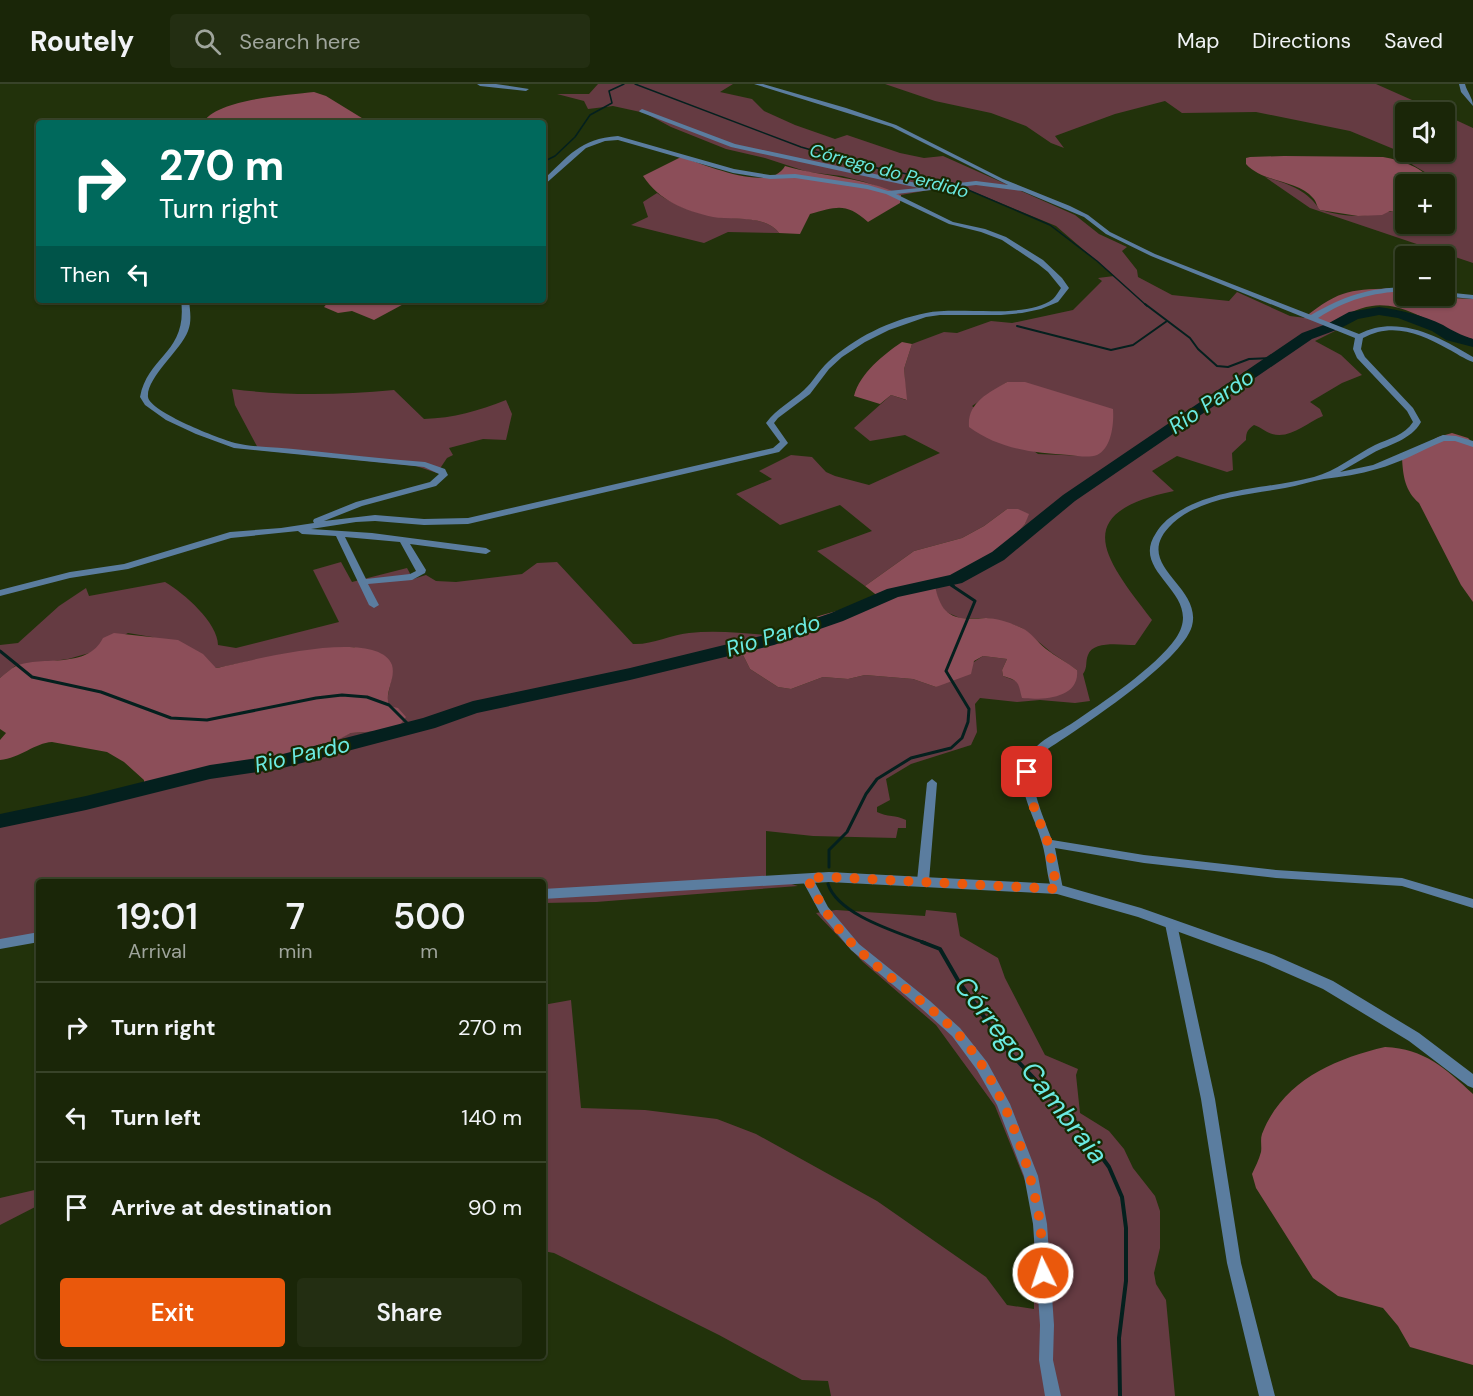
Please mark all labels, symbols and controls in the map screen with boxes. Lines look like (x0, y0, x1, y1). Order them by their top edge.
search box (170, 14, 590, 68)
text: Routely (30, 23, 134, 60)
icon: search (191, 25, 224, 58)
text: Search here (239, 27, 361, 56)
text: Map (1177, 27, 1219, 55)
text: Directions (1252, 27, 1351, 55)
text: Saved (1384, 27, 1443, 55)
map controls (1395, 102, 1455, 306)
button: sound (1395, 102, 1455, 162)
text: 270 m (159, 138, 284, 193)
water label: Córrego do Perdido (807, 138, 971, 204)
icon: right (60, 144, 138, 222)
button: + (1395, 174, 1455, 234)
text: Turn right (159, 191, 279, 226)
button: − (1395, 246, 1455, 306)
icon: left (122, 258, 155, 291)
text: Then (60, 260, 110, 289)
water label: Rio Pardo (1163, 362, 1260, 441)
water label: Rio Pardo (722, 607, 824, 664)
water label: Rio Pardo (251, 729, 353, 780)
pin (1001, 746, 1052, 797)
icon: arrive (1010, 755, 1043, 788)
text: 19:01 (116, 893, 198, 940)
text: 7 (286, 893, 305, 940)
text: 500 (393, 893, 466, 940)
text: Arrival (128, 938, 186, 964)
text: min (278, 938, 313, 964)
text: m (420, 938, 438, 964)
water label: Córrego Cambraia (947, 968, 1116, 1171)
icon: right (60, 1011, 93, 1044)
text: Turn right (111, 1013, 216, 1042)
text: 270 m (458, 1013, 522, 1042)
icon: left (60, 1101, 93, 1134)
text: Turn left (111, 1103, 201, 1132)
text: 140 m (461, 1103, 522, 1132)
icon: arrive (60, 1191, 93, 1224)
text: Arrive at destination (111, 1193, 332, 1222)
text: 90 m (468, 1193, 522, 1222)
position arrow (1011, 1241, 1075, 1305)
button: Exit (60, 1278, 285, 1347)
button: Share (297, 1278, 522, 1347)

